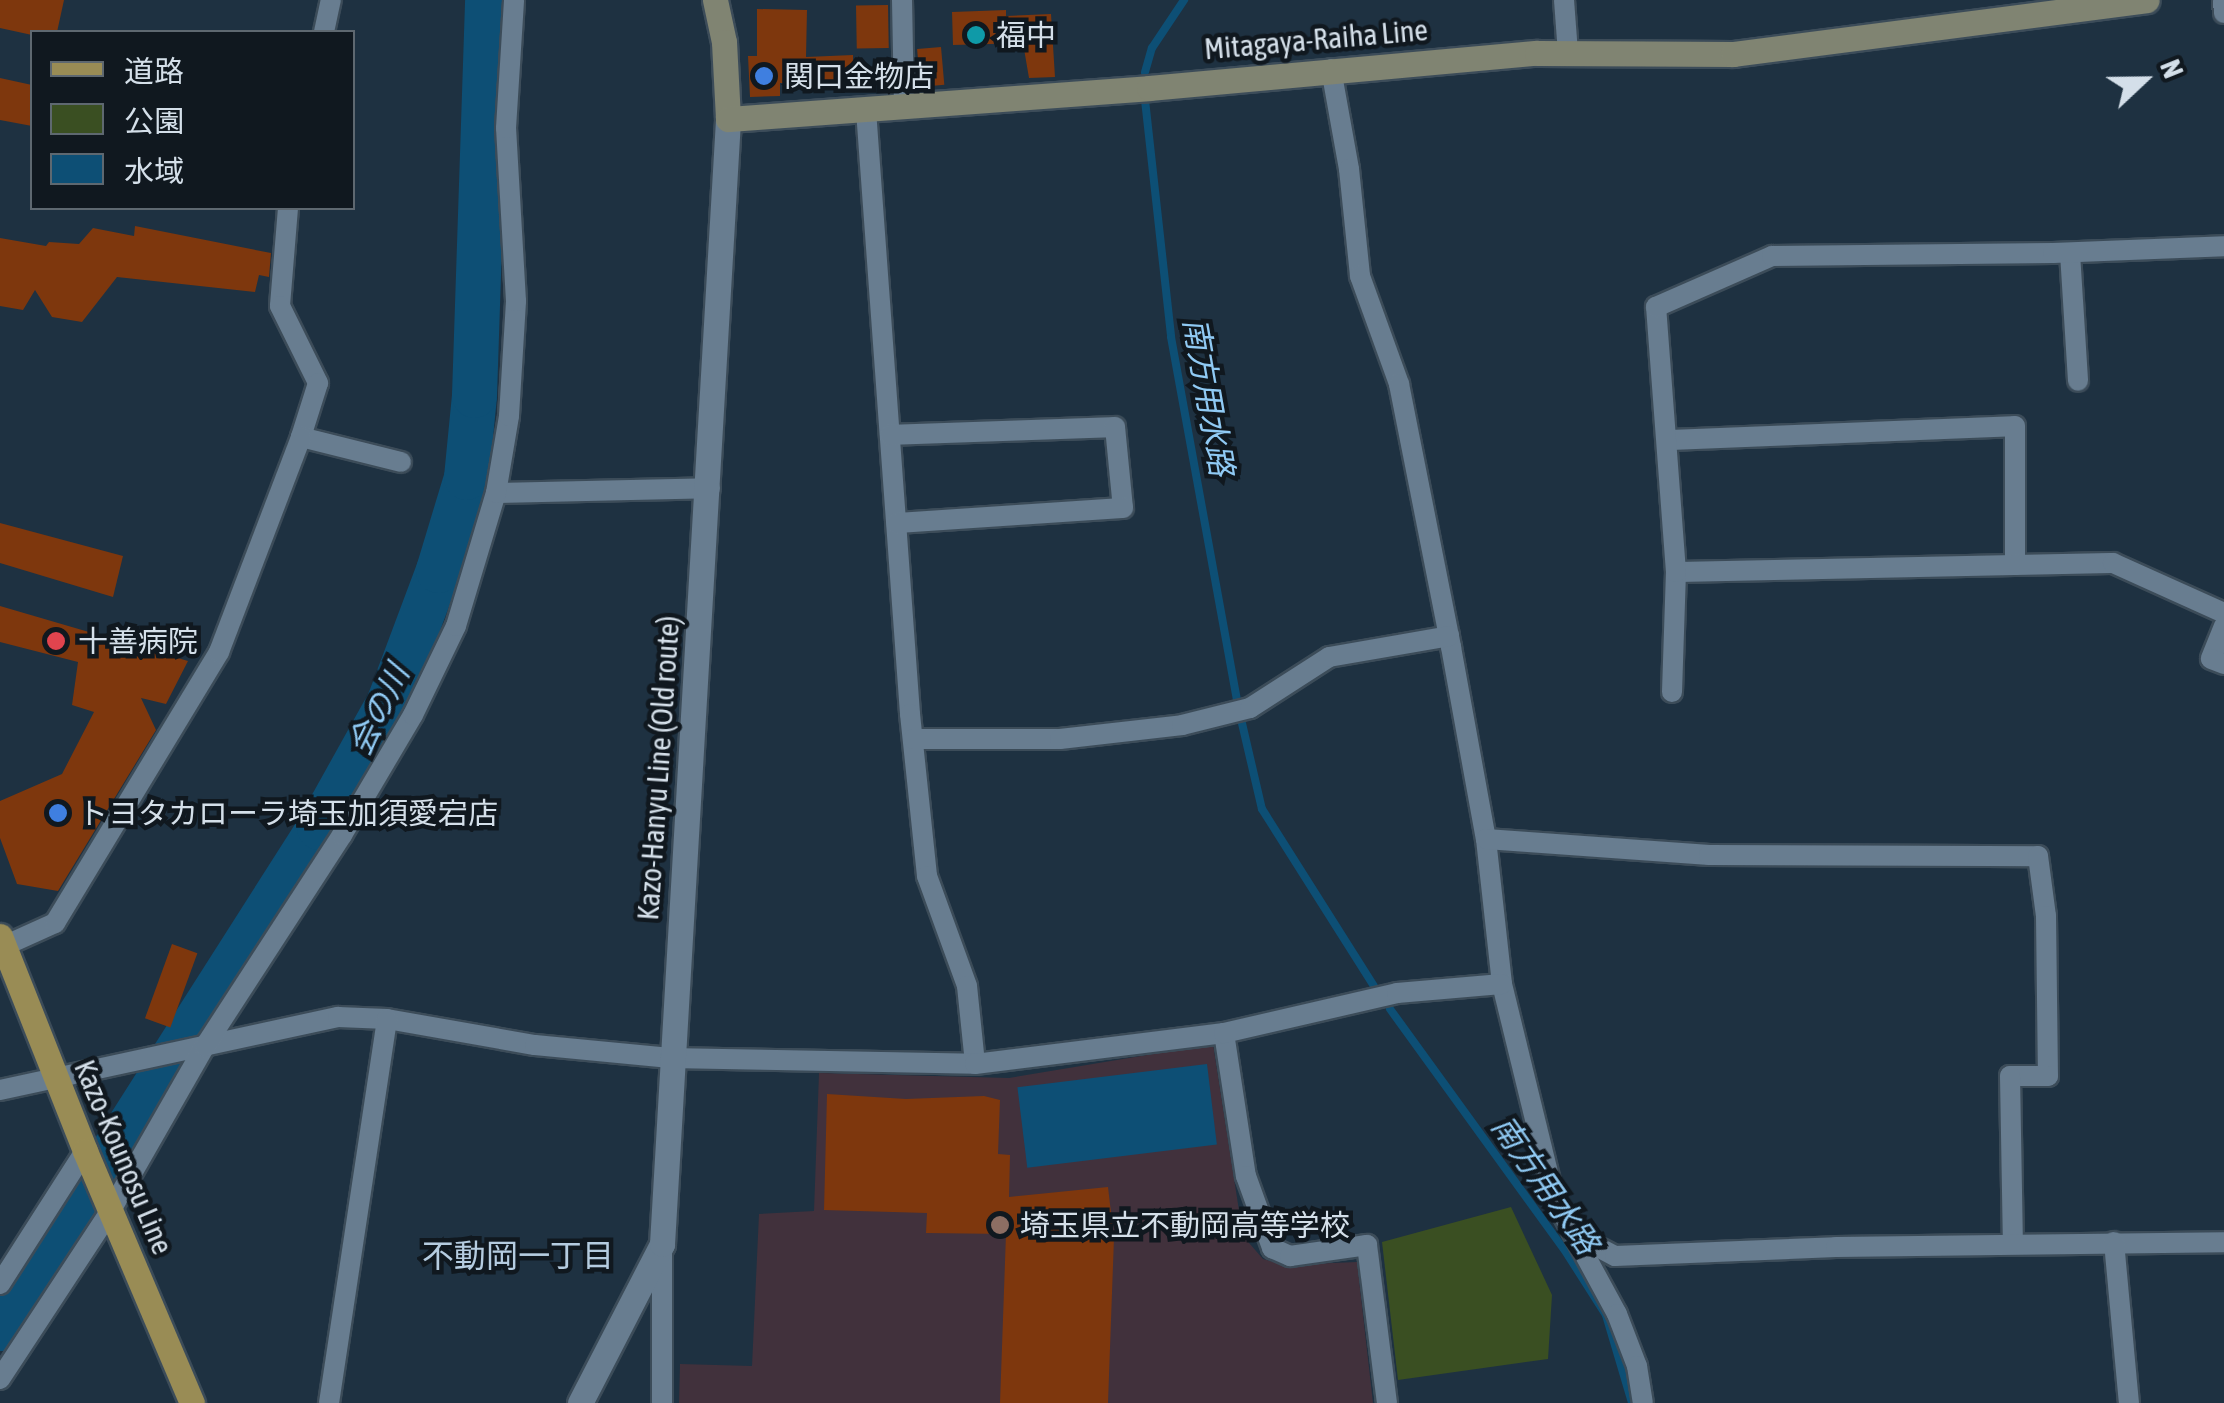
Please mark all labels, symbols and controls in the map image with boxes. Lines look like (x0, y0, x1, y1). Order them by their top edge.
street label: Mitagaya-Raiha Line (1203, 11, 1429, 67)
place label: 福中 (996, 17, 1056, 53)
marker: 福中 (965, 24, 987, 46)
legend (30, 30, 355, 210)
north arrow (2094, 30, 2194, 130)
text: 道路 (124, 54, 184, 88)
text: N (2154, 55, 2190, 82)
place label: 関口金物店 (784, 58, 934, 94)
marker: 関口金物店 (753, 65, 775, 87)
text: 公園 (124, 104, 184, 138)
text: 水域 (124, 154, 184, 188)
water label: 南方用水路 (1175, 315, 1241, 479)
street label: Kazo-Hanyu Line (Old route) (629, 615, 687, 921)
place label: 十善病院 (78, 623, 198, 659)
marker: 十善病院 (43, 628, 69, 654)
water label: 会の川 (341, 658, 417, 762)
place label: トヨタカローラ埼玉加須愛宕店 (78, 795, 498, 831)
marker: トヨタカローラ埼玉加須愛宕店 (47, 802, 69, 824)
street label: Kazo-Kounosu Line (67, 1055, 181, 1259)
water label: 南方用水路 (1483, 1108, 1607, 1262)
place label: 埼玉県立不動岡高等学校 (1020, 1207, 1350, 1243)
marker: 埼玉県立不動岡高等学校 (989, 1214, 1011, 1236)
district label: 不動岡一丁目 (422, 1237, 614, 1275)

